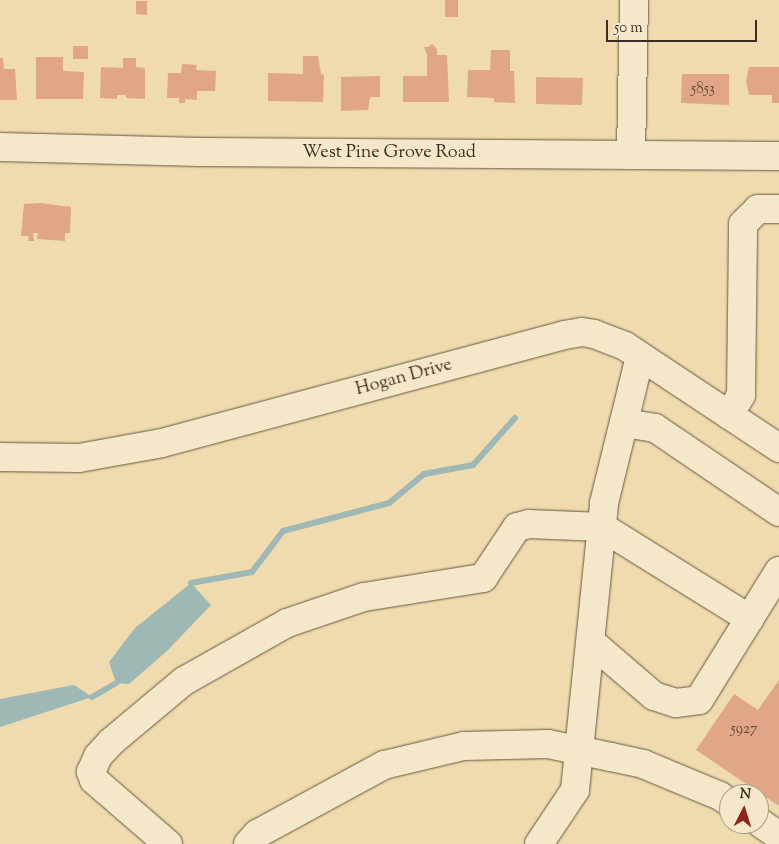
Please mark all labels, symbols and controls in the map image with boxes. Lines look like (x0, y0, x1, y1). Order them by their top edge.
scale bar (609, 10, 760, 42)
text: 50 m (614, 18, 643, 39)
house number: 5853 (691, 81, 715, 99)
street label: West Pine Grove Road (302, 142, 476, 164)
street label: Hogan Drive (353, 355, 455, 401)
house number: 5927 (731, 721, 757, 739)
north arrow (719, 784, 769, 834)
text: N (739, 785, 752, 806)

